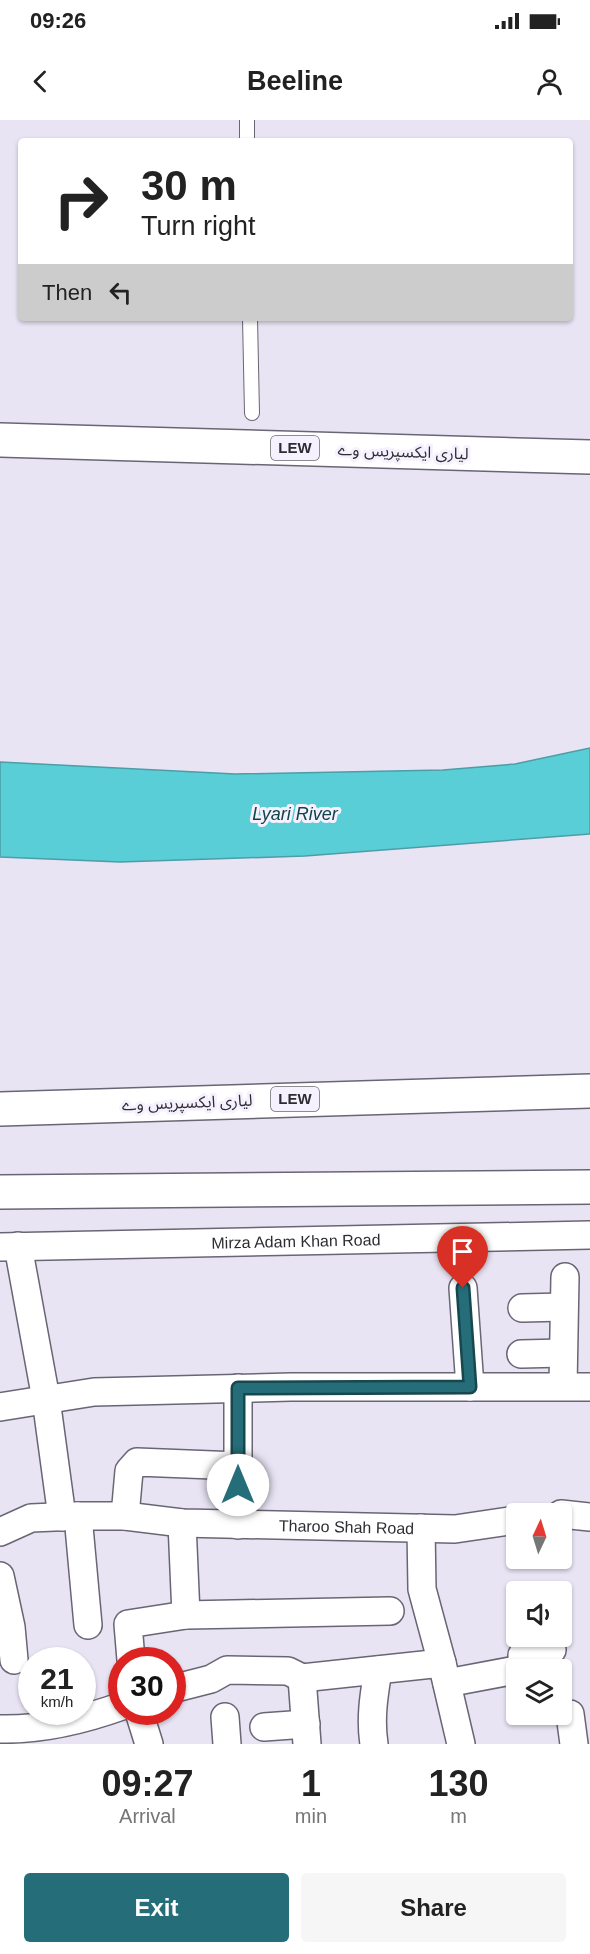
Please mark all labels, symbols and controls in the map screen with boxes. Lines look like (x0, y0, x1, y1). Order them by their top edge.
text: 09:26 (30, 8, 86, 33)
icon: back (24, 65, 57, 98)
icon: person (533, 65, 566, 98)
text: Beeline (247, 66, 343, 96)
icon: right (42, 162, 120, 240)
text: 30 m (141, 162, 237, 209)
text: Turn right (141, 211, 256, 241)
icon: left (104, 276, 137, 309)
text: Then (42, 280, 92, 305)
road number: LEW (271, 436, 319, 460)
street label: لیاری ایکسپریس وے (337, 441, 469, 464)
water label: Lyari River (252, 804, 339, 824)
road number: LEW (271, 1087, 319, 1111)
street label: لیاری ایکسپریس وے (121, 1092, 253, 1115)
pin (437, 1226, 488, 1288)
street label: Mirza Adam Khan Road (211, 1231, 381, 1252)
icon: arrive (446, 1235, 479, 1268)
position arrow (206, 1453, 270, 1517)
north arrow (506, 1503, 572, 1569)
map controls (506, 1503, 572, 1725)
street label: Tharoo Shah Road (279, 1517, 414, 1537)
button: sound (506, 1581, 572, 1647)
speed limit sign: 30 (108, 1647, 186, 1725)
button: layers (506, 1659, 572, 1725)
text: 21 (40, 1662, 74, 1695)
text: km/h (41, 1693, 73, 1710)
text: 09:27 (101, 1763, 193, 1804)
text: 1 (301, 1763, 321, 1804)
text: 130 (428, 1763, 489, 1804)
text: Arrival (119, 1805, 176, 1827)
text: min (295, 1805, 327, 1827)
text: m (450, 1805, 467, 1827)
button: Exit (24, 1873, 289, 1942)
button: Share (301, 1873, 566, 1942)

